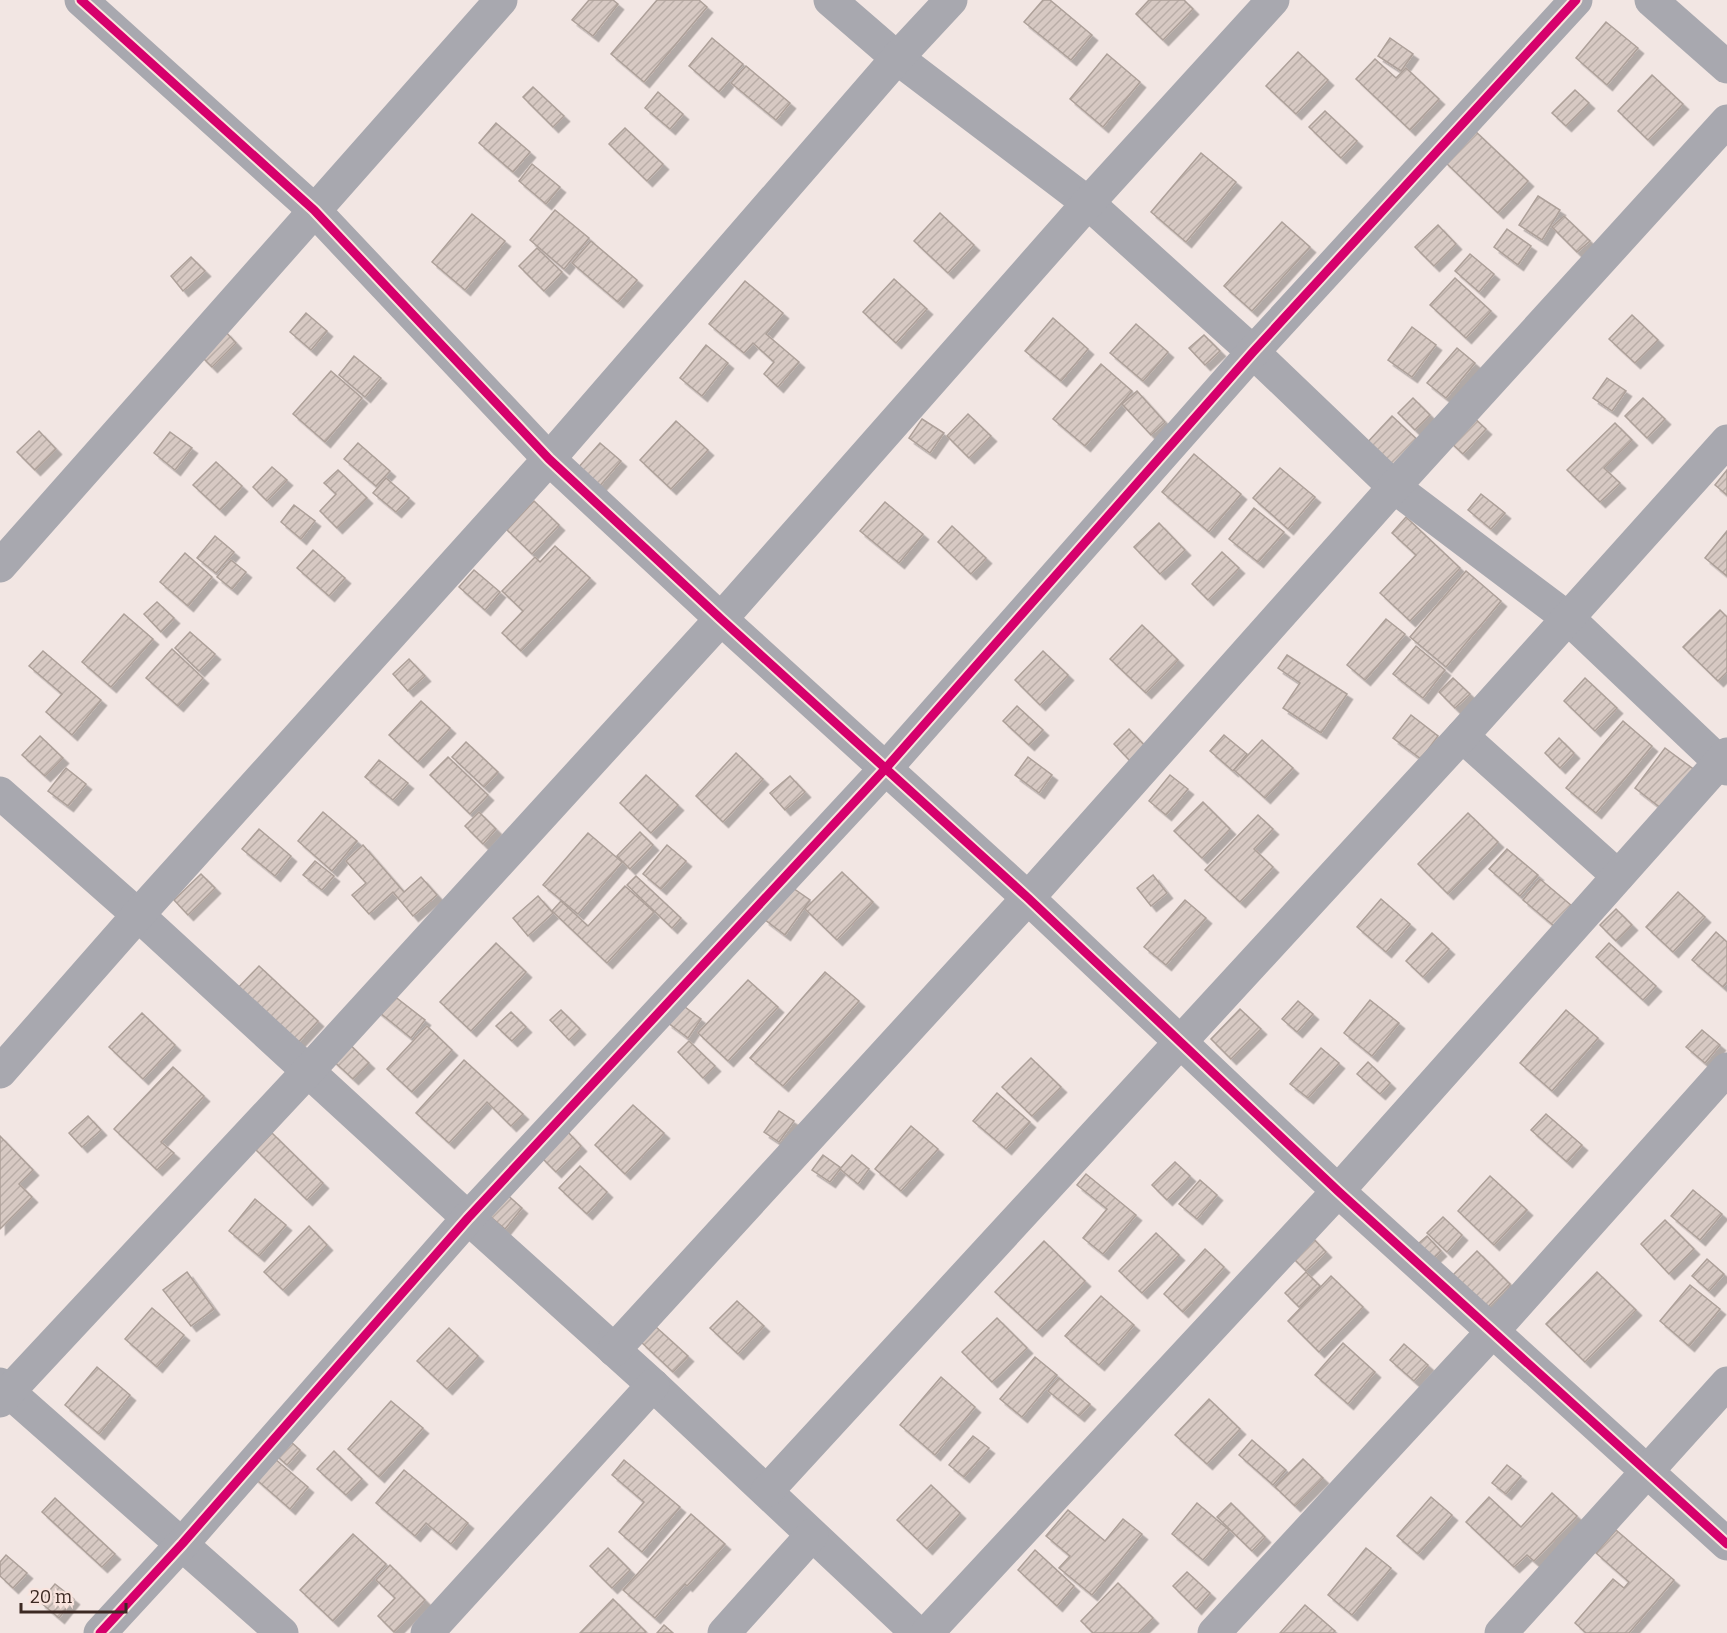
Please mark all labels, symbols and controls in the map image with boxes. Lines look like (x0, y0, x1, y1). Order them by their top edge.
scale bar (21, 1576, 126, 1614)
text: 20 m (30, 1586, 72, 1608)

